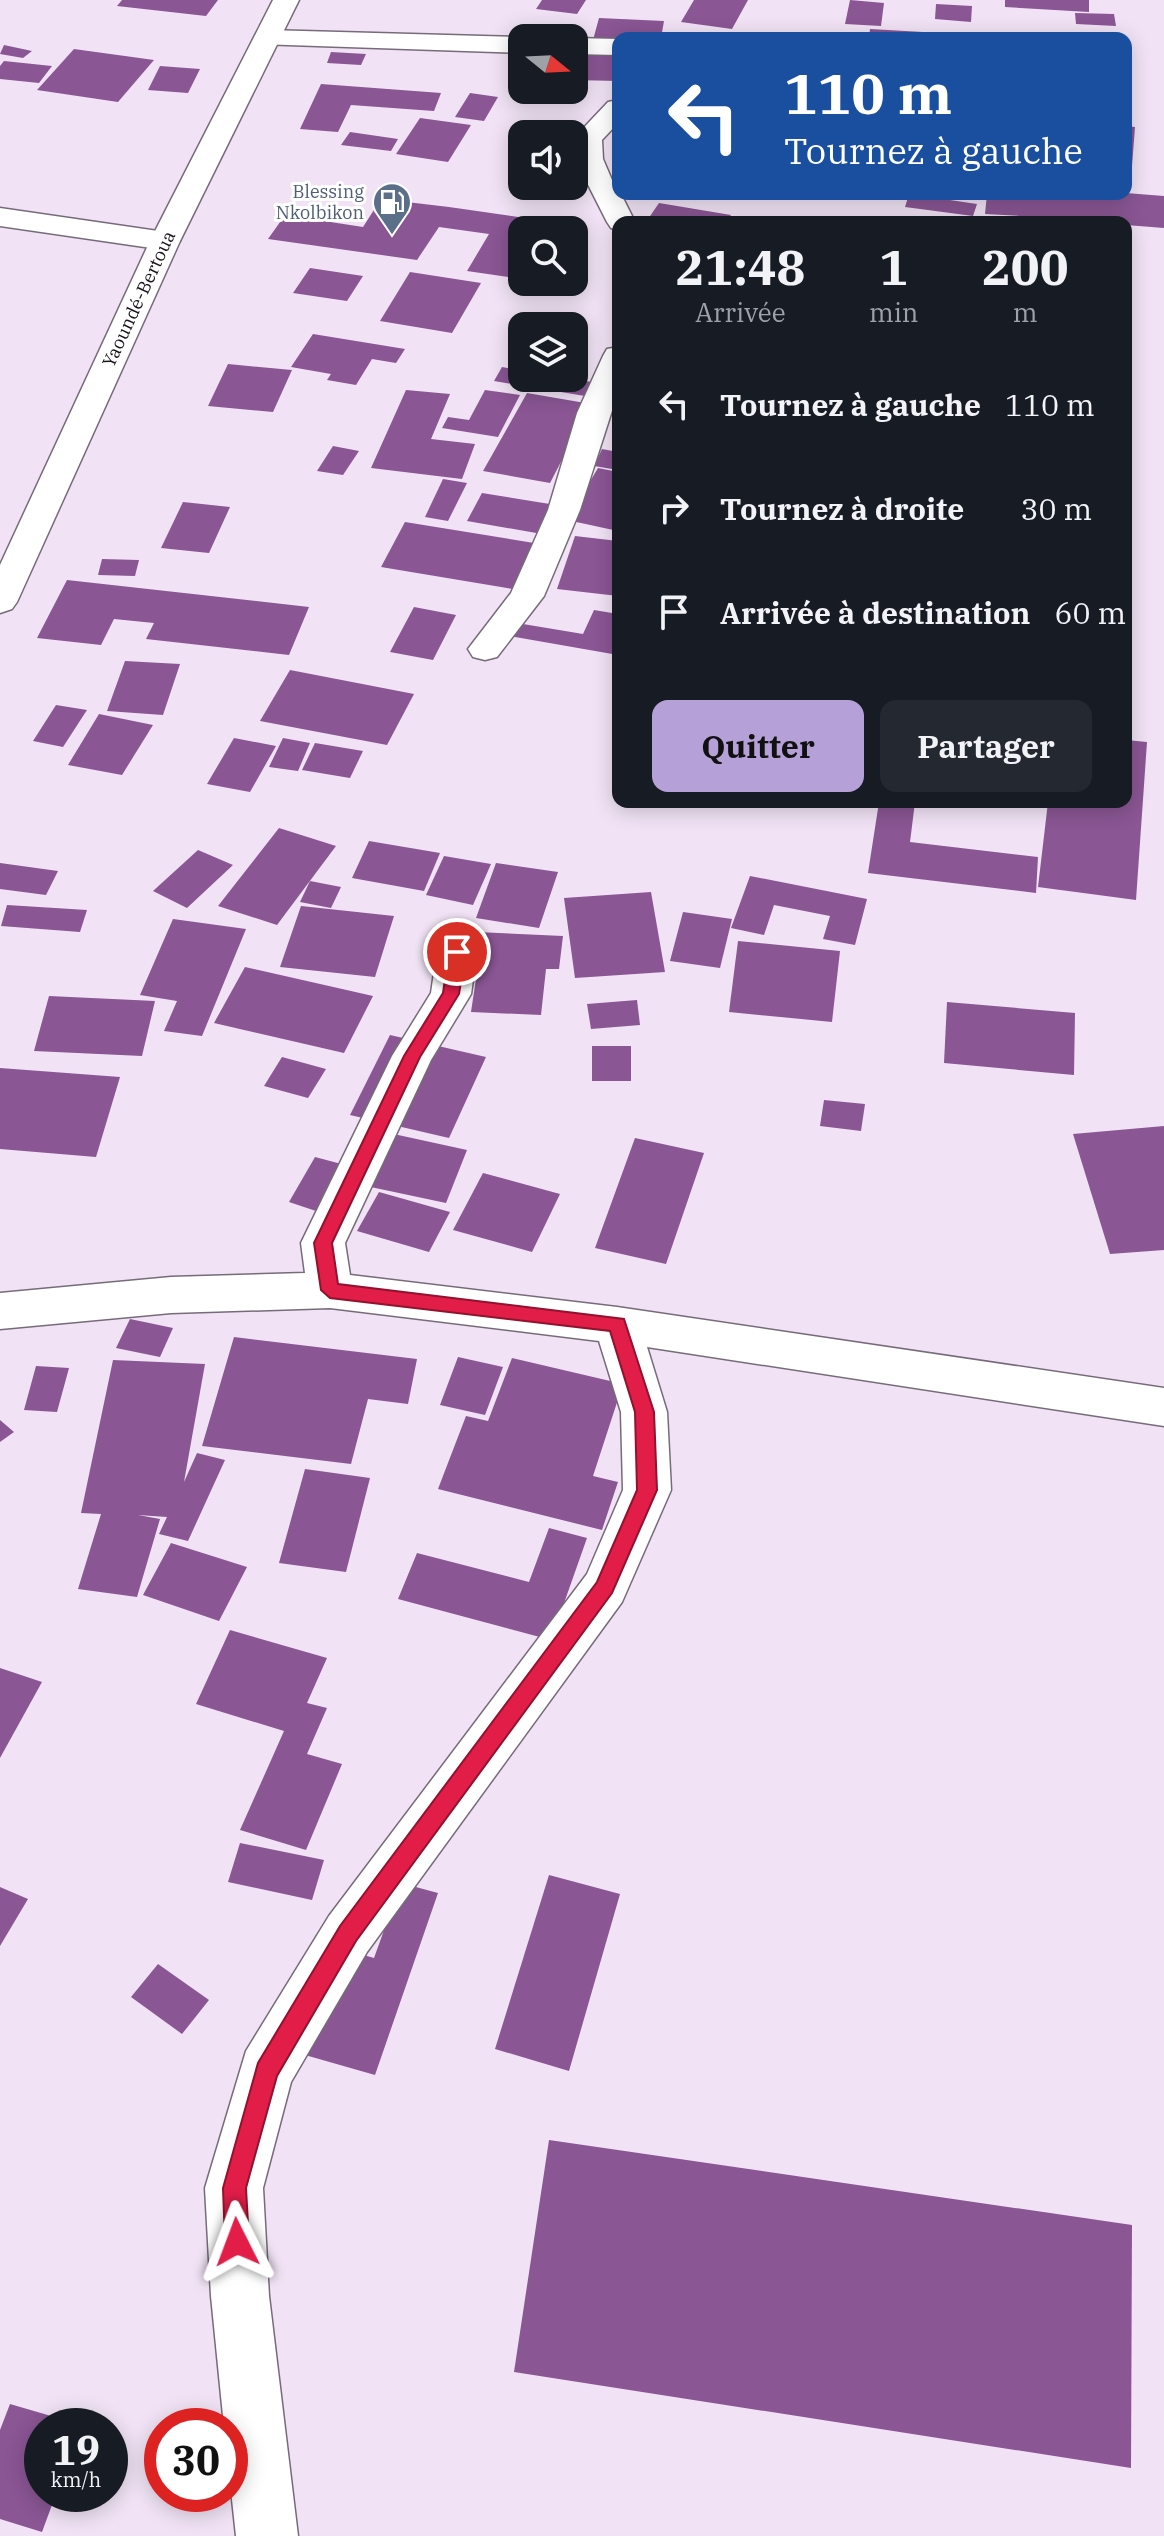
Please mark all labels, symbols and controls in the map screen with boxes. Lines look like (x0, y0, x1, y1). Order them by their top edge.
north arrow (508, 24, 588, 104)
map controls (508, 24, 588, 392)
text: 110 m (784, 57, 952, 129)
icon: left (652, 64, 756, 168)
button: sound (508, 120, 588, 200)
text: Tournez à gauche (784, 127, 1083, 174)
place label: Blessing Nkolbikon (276, 180, 364, 224)
fuel station icon: Blessing Nkolbikon (371, 181, 413, 236)
button: search (508, 216, 588, 296)
street label: Yaoundé-Bertoua (97, 227, 180, 371)
text: 21:48 (676, 236, 805, 298)
text: 1 (879, 236, 908, 298)
text: 200 (982, 236, 1068, 298)
text: Arrivée (695, 295, 786, 329)
text: min (869, 295, 918, 329)
text: m (1013, 295, 1038, 329)
button: layers (508, 312, 588, 392)
icon: left (652, 382, 696, 426)
text: Tournez à gauche (720, 385, 981, 424)
text: 110 m (1005, 385, 1095, 424)
icon: right (652, 486, 696, 530)
text: Tournez à droite (720, 489, 964, 528)
text: 30 m (1020, 489, 1092, 528)
icon: arrive (652, 590, 696, 634)
text: Arrivée à destination (720, 593, 1030, 632)
text: 60 m (1054, 593, 1126, 632)
button: Quitter (652, 700, 864, 792)
button: Partager (880, 700, 1092, 792)
pin (423, 918, 491, 986)
icon: arrive (435, 930, 479, 974)
position arrow (195, 2200, 279, 2284)
speed limit sign: 30 (144, 2408, 248, 2512)
text: 19 (52, 2424, 100, 2476)
text: km/h (51, 2466, 101, 2493)

